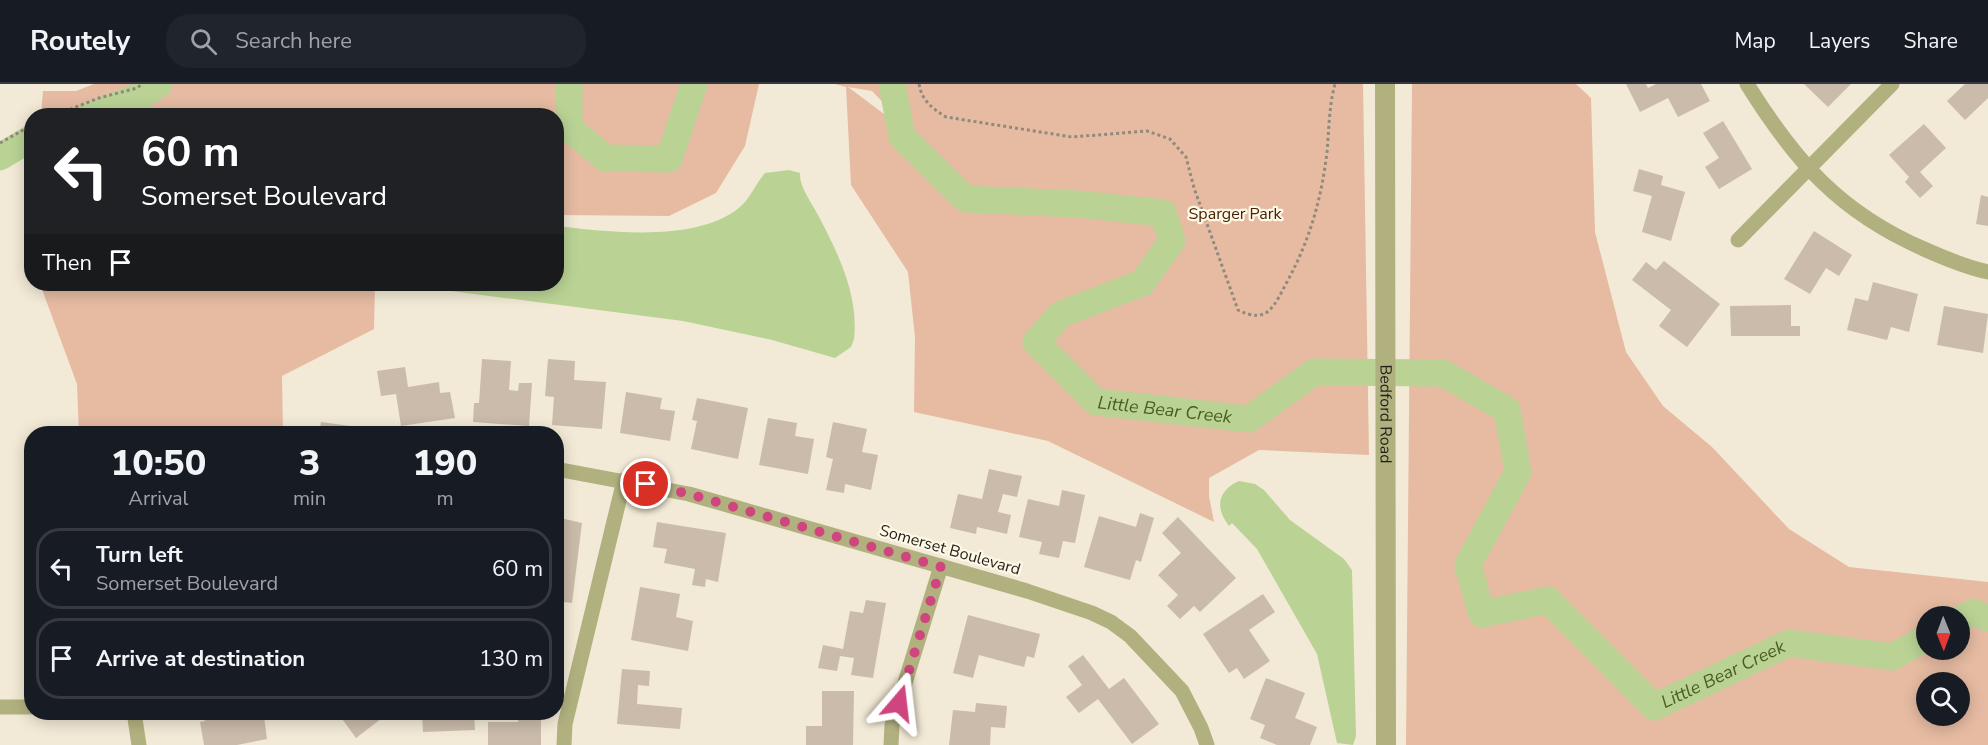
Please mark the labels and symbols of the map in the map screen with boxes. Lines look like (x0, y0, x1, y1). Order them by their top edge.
park label: Sparger Park (1189, 203, 1282, 225)
street label: Bedford Road (1374, 364, 1397, 464)
water label: Little Bear Creek (1096, 390, 1234, 429)
pin (620, 458, 671, 509)
street label: Somerset Boulevard (877, 519, 1023, 581)
north arrow (1916, 606, 1970, 660)
water label: Little Bear Creek (1657, 634, 1790, 714)
position arrow (867, 671, 931, 735)

